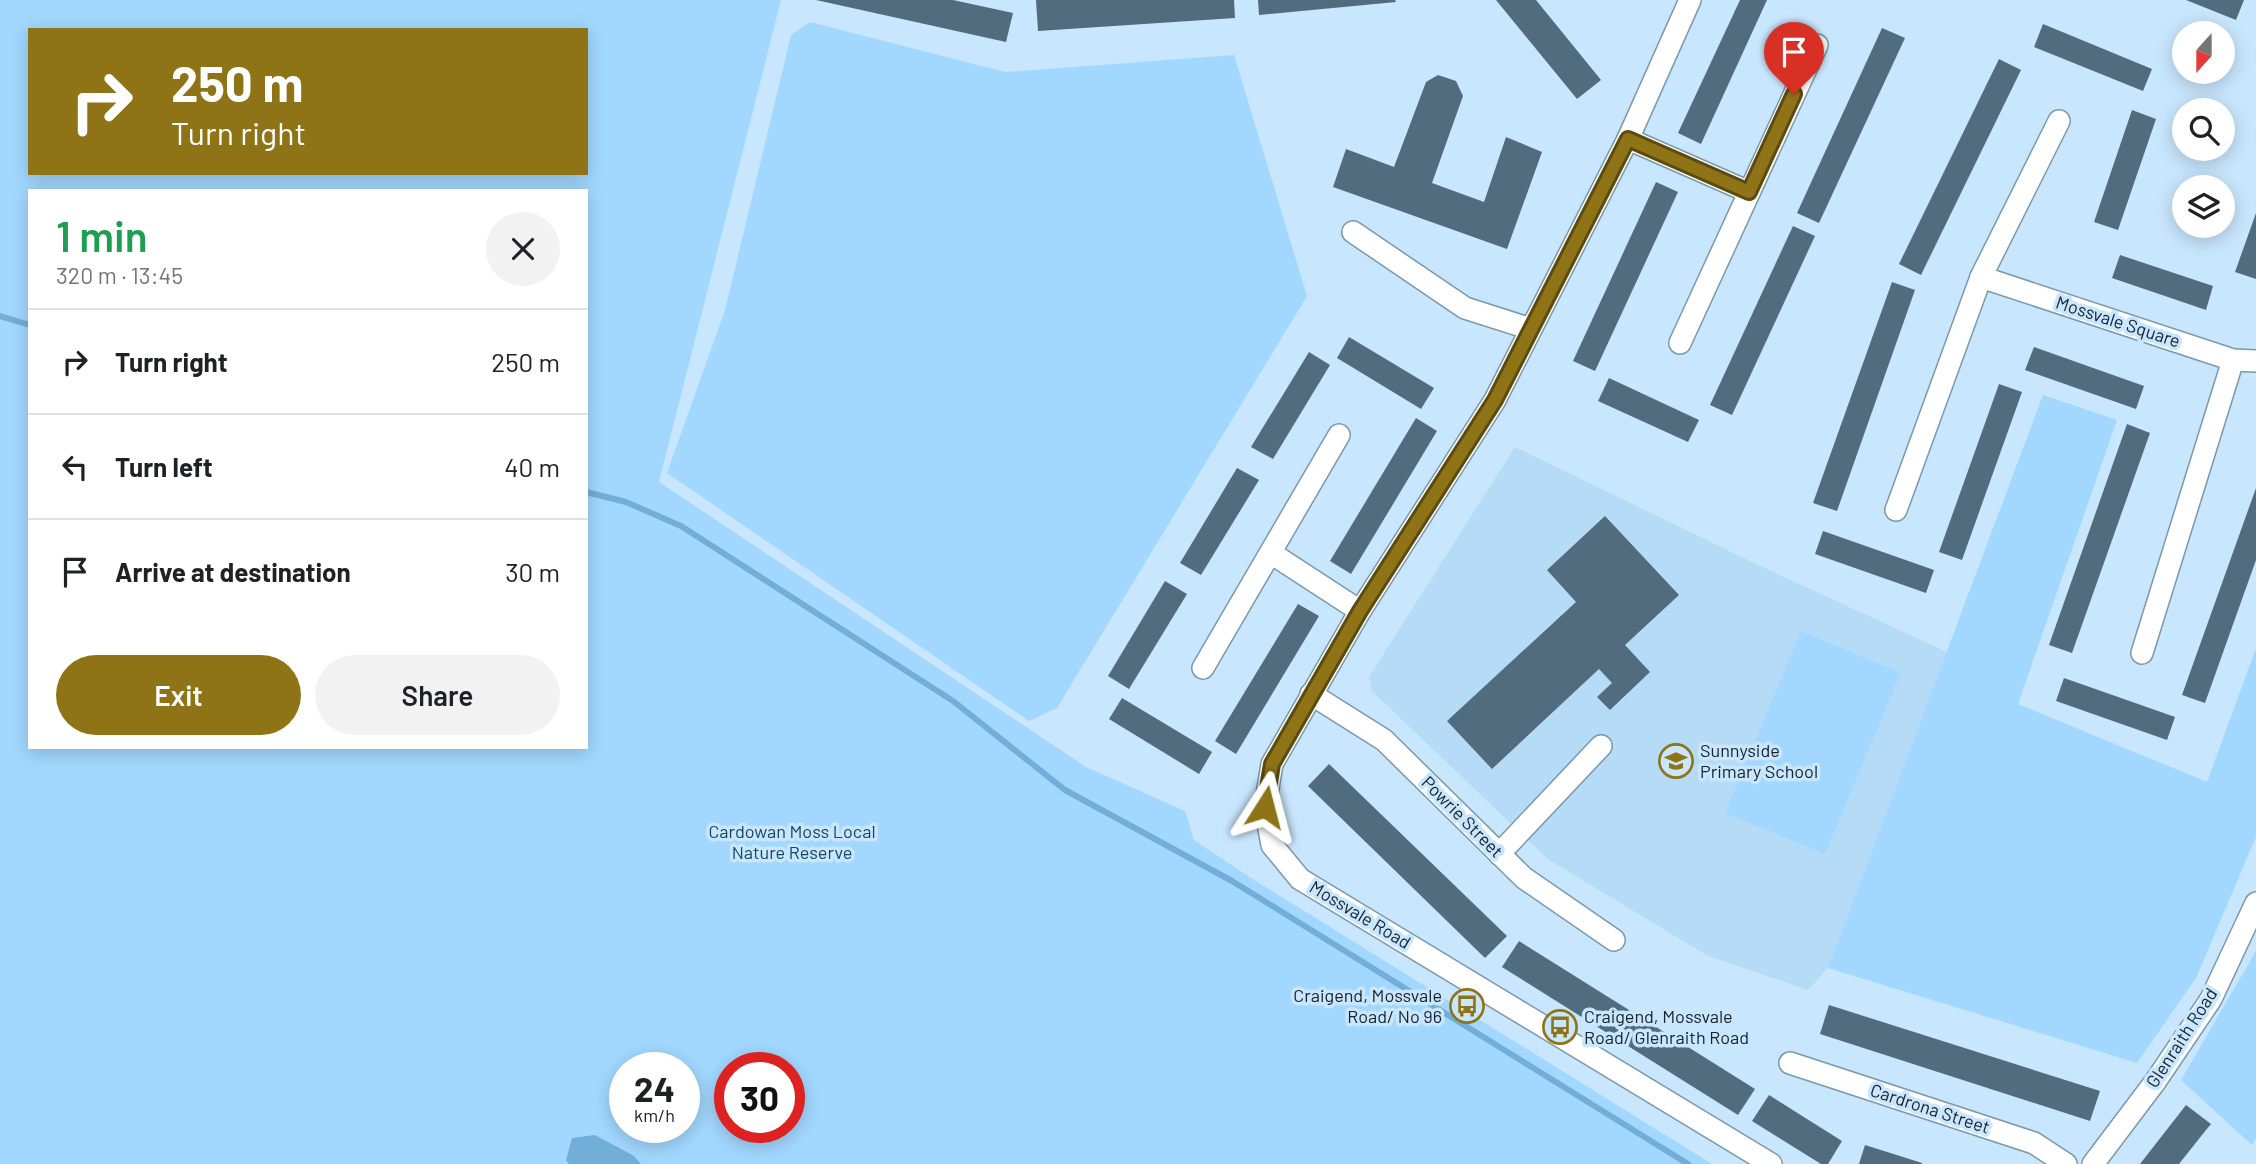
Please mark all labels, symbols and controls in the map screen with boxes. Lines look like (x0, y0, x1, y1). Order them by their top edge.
north arrow (2172, 21, 2235, 84)
map controls (2172, 21, 2235, 238)
pin (1764, 22, 1824, 94)
icon: arrive (1775, 33, 1813, 71)
text: 250 m (171, 53, 304, 112)
icon: right (56, 56, 147, 147)
button: search (2172, 98, 2235, 161)
text: Turn right (171, 113, 306, 151)
button: layers (2172, 175, 2235, 238)
text: 1 min (56, 210, 148, 260)
button: close (486, 212, 560, 286)
text: 320 m · 13:45 (56, 261, 183, 289)
street label: Mossvale Square (2053, 291, 2183, 352)
icon: right (56, 343, 94, 381)
text: Turn right (115, 346, 228, 377)
text: 250 m (491, 346, 560, 377)
icon: left (56, 448, 94, 486)
text: Turn left (115, 451, 213, 482)
text: 40 m (504, 451, 560, 482)
icon: arrive (56, 553, 94, 591)
text: Arrive at destination (115, 556, 351, 587)
text: 30 m (505, 556, 560, 587)
button: Exit (56, 655, 301, 735)
button: Share (315, 655, 560, 735)
place label: Sunnyside Primary School (1700, 739, 1818, 782)
school or university icon: Sunnyside Primary School (1657, 742, 1695, 780)
position arrow (1228, 770, 1302, 844)
street label: Powrie Street (1417, 771, 1508, 862)
park label: Cardowan Moss Local Nature Reserve (708, 820, 876, 863)
street label: Mossvale Road (1306, 875, 1415, 953)
street label: Glenraith Road (2141, 983, 2222, 1091)
place label: Craigend, Mossvale Road/ No 96 (1293, 984, 1442, 1027)
bus stop icon: Craigend, Mossvale Road/ No 96 (1448, 987, 1486, 1025)
place label: Craigend, Mossvale Road/ Glenraith Road (1584, 1005, 1749, 1048)
bus stop icon: Craigend, Mossvale Road/ Glenraith Road (1541, 1008, 1579, 1046)
speed limit sign: 30 (714, 1052, 805, 1143)
text: 24 (634, 1067, 675, 1109)
street label: Cardrona Street (1868, 1078, 1993, 1138)
text: km/h (634, 1104, 675, 1126)

